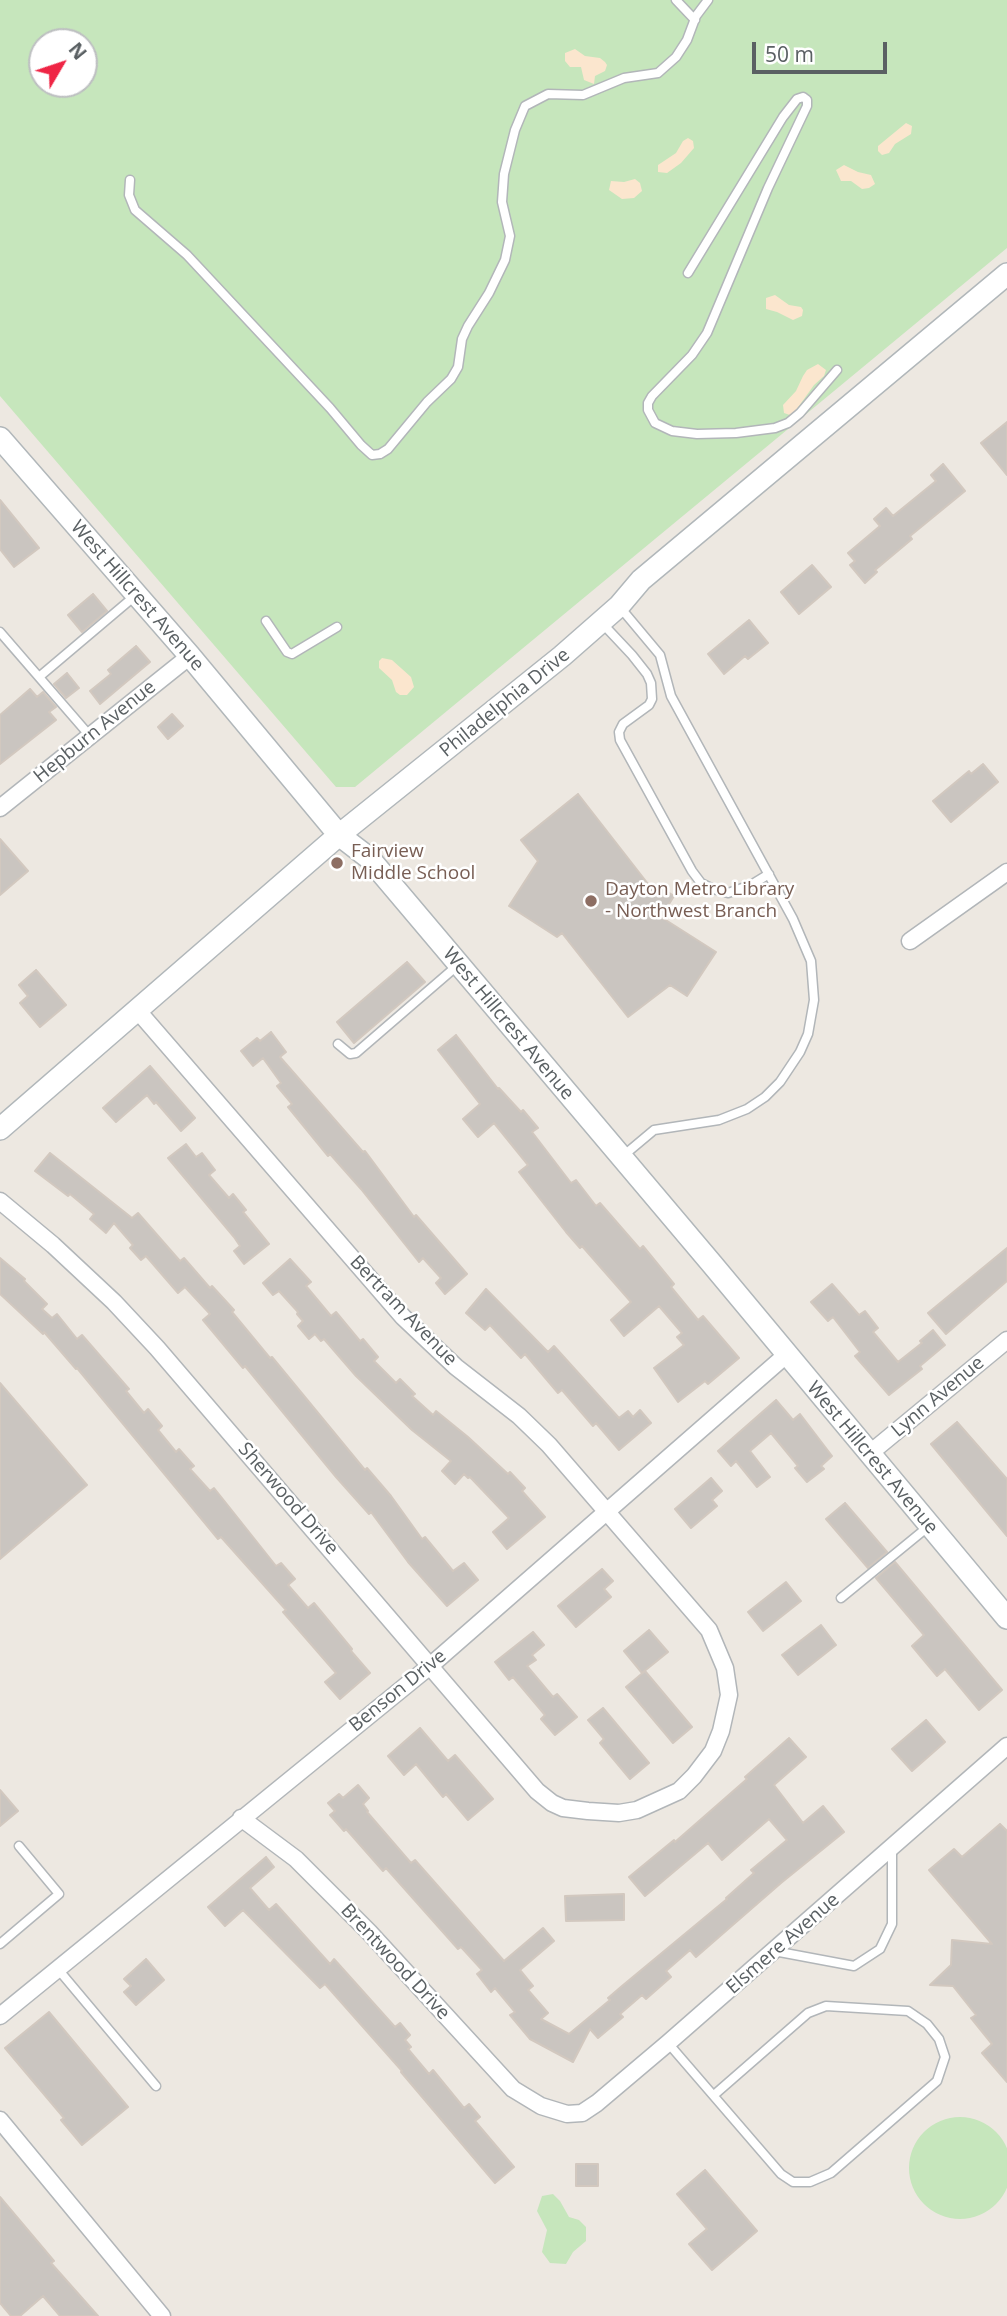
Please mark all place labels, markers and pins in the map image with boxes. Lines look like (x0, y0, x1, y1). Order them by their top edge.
place label: Fairview Middle School (351, 841, 475, 885)
marker: Fairview Middle School (329, 855, 345, 871)
place label: Dayton Metro Library - Northwest Branch (605, 879, 794, 923)
marker: Dayton Metro Library - Northwest Branch (583, 893, 599, 909)

